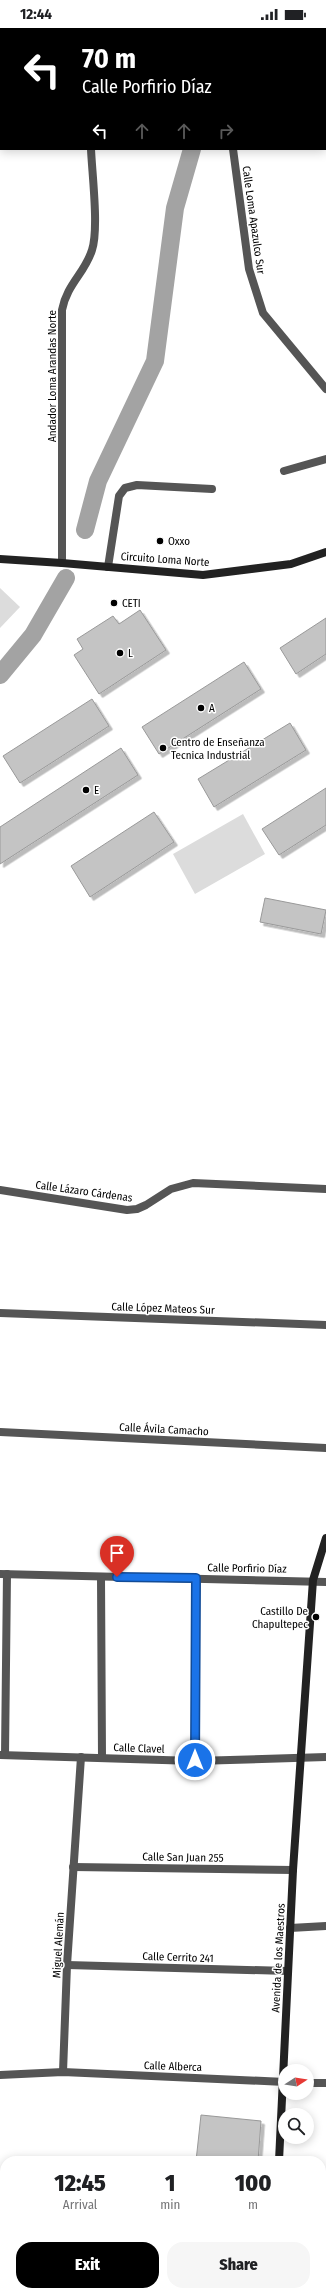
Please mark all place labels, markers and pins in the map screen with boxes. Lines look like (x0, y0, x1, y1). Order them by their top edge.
place label: Oxxo (168, 535, 190, 548)
marker: Oxxo (155, 536, 165, 546)
place label: CETI (122, 597, 141, 610)
marker: CETI (109, 598, 119, 608)
place label: L (128, 647, 133, 660)
marker: L (115, 648, 125, 658)
place label: A (209, 702, 215, 715)
marker: A (196, 703, 206, 713)
place label: Centro de Enseñanza Tecnica Industrial (171, 736, 265, 762)
marker: Centro de Enseñanza Tecnica Industrial (158, 743, 168, 753)
place label: E (94, 784, 99, 797)
marker: E (81, 785, 91, 795)
pin (100, 1536, 134, 1577)
place label: Castillo De Chapultepec (252, 1605, 308, 1631)
marker: Castillo De Chapultepec (311, 1612, 321, 1622)

